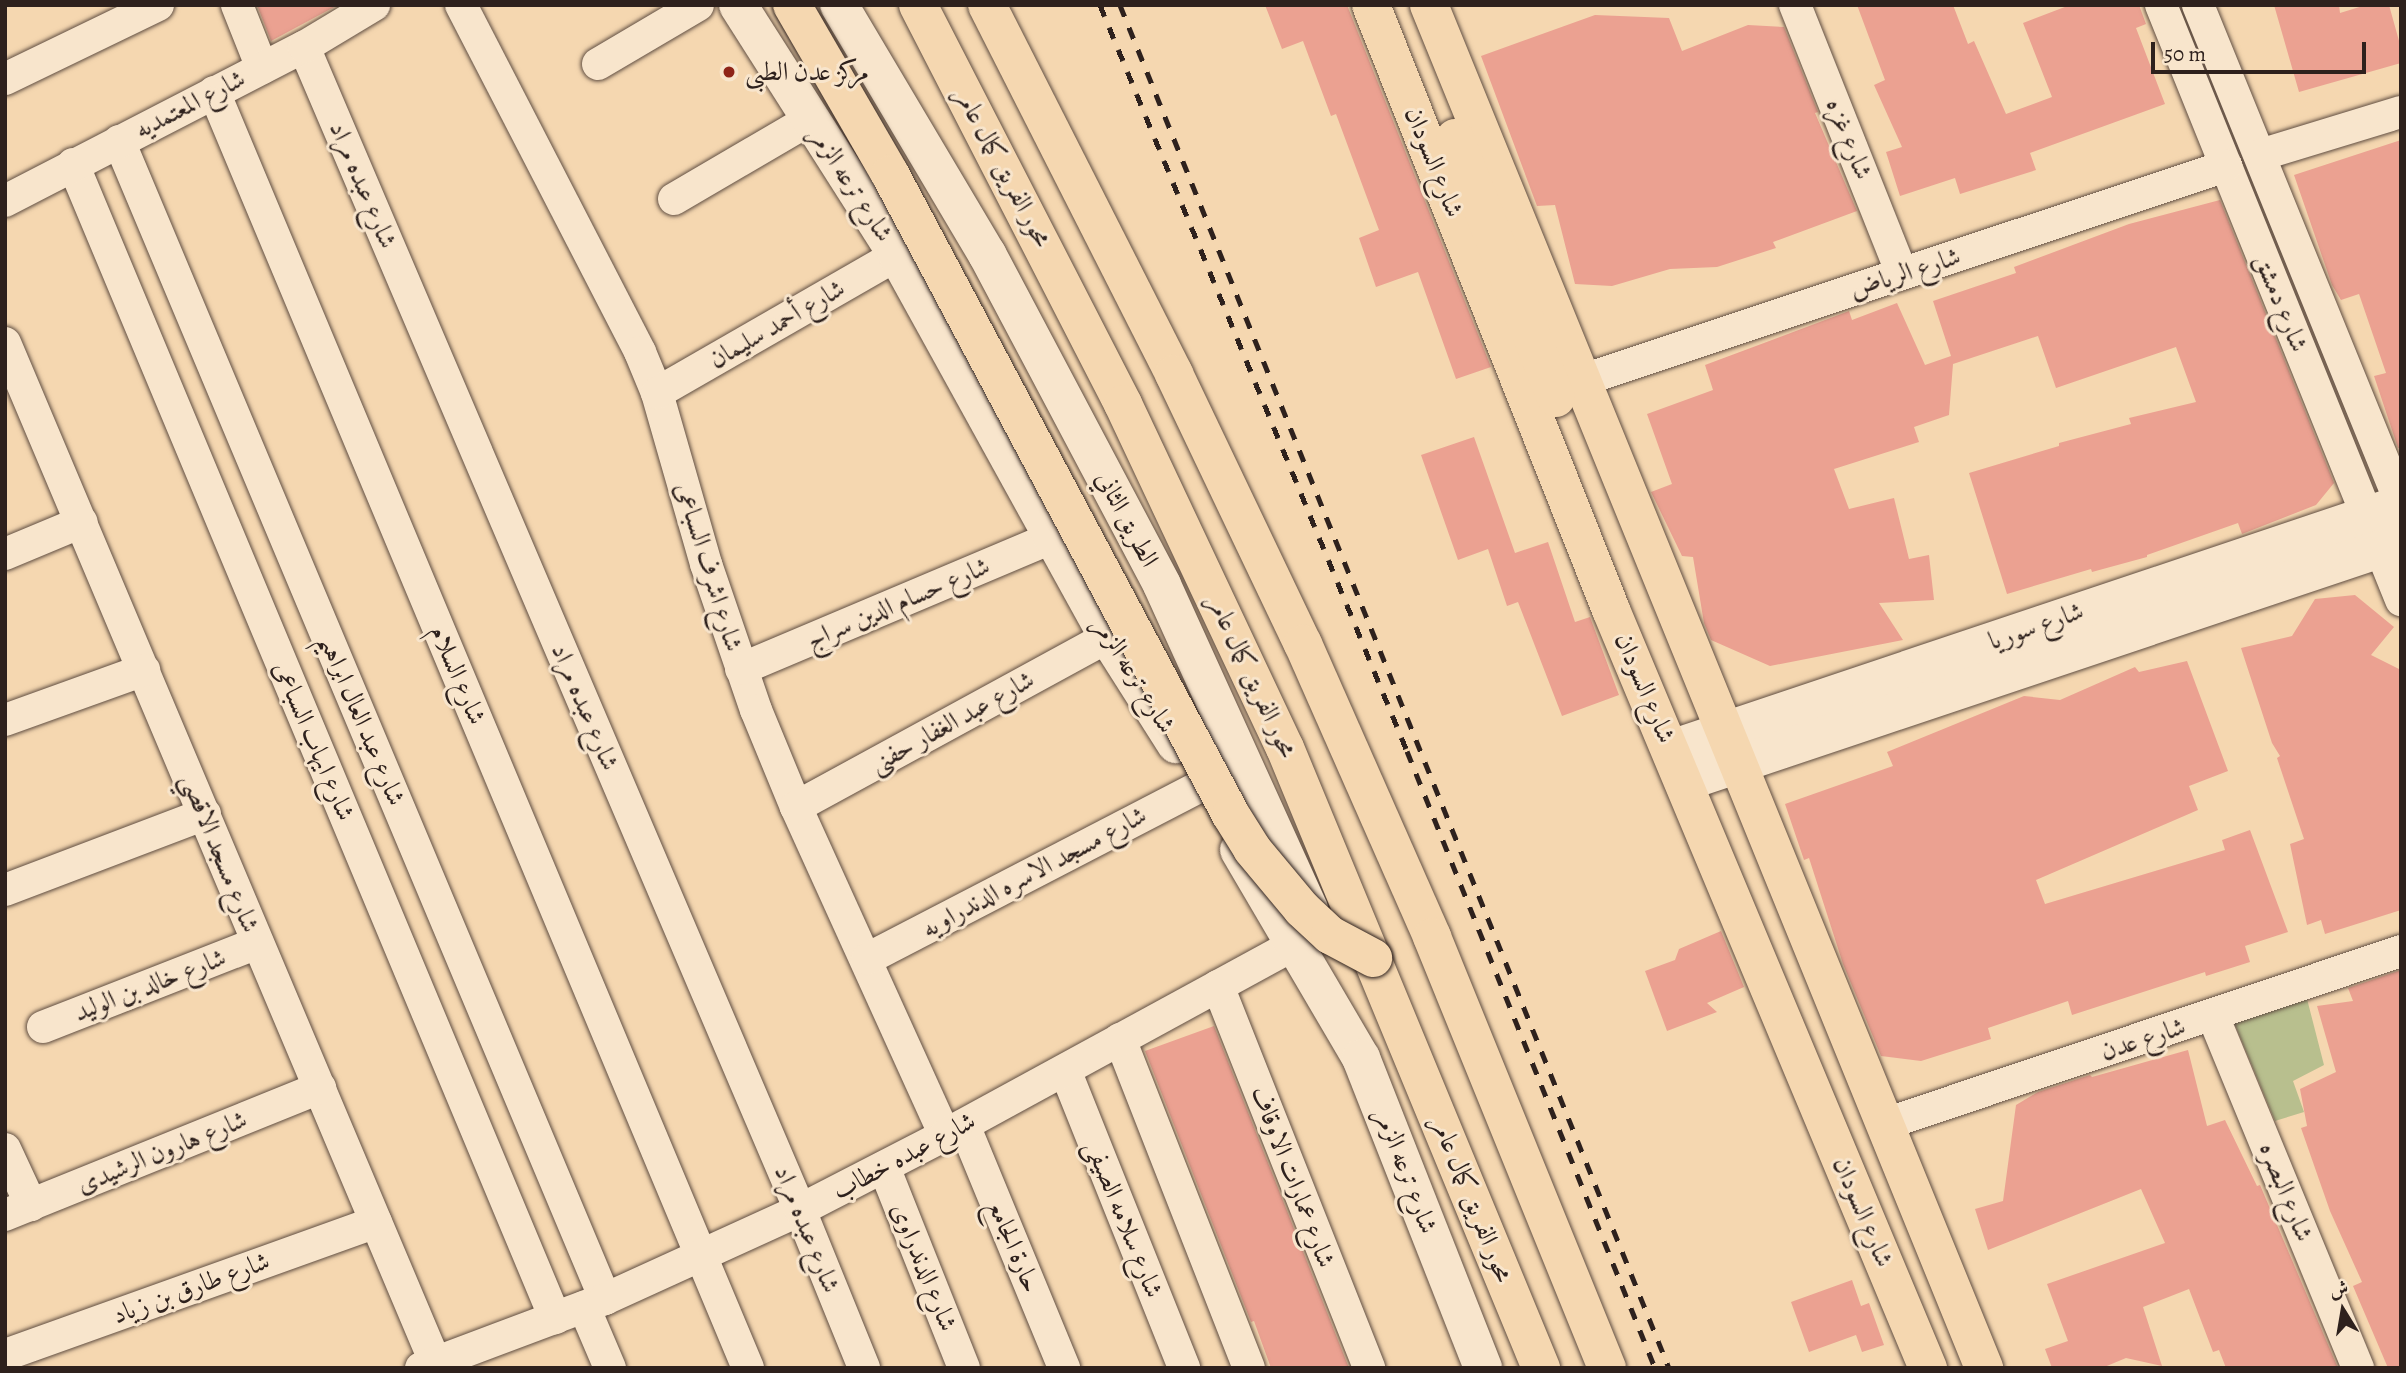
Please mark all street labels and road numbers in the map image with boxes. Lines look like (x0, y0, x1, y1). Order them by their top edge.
street label: شارع المعتمديه (129, 63, 251, 145)
street label: محور الفريق كمال عامر (948, 82, 1058, 252)
street label: شارع غزه (1819, 94, 1879, 184)
street label: شارع السودان (1398, 102, 1470, 222)
street label: شارع عبده مراد (322, 117, 404, 253)
street label: شارع ترعه الزمر (802, 120, 900, 248)
street label: شارع الرياض (1846, 240, 1964, 306)
street label: شارع دمشق (2247, 250, 2315, 356)
street label: شارع أحمد سليمان (703, 273, 851, 375)
street label: الطريق الثاني (1089, 466, 1165, 572)
street label: شارع اشرف السباعى (668, 479, 750, 655)
street label: شارع حسام الدين سراج (801, 550, 995, 656)
street label: محور الفريق كمال عامر (1200, 589, 1304, 763)
street label: شارع سوريا (1984, 595, 2088, 657)
street label: شارع ترعه الزمر (1086, 611, 1182, 739)
street label: شارع السلام (423, 621, 493, 729)
street label: شارع السودان (1608, 628, 1682, 748)
street label: شارع عبد العال ابراهيم (312, 630, 412, 810)
street label: شارع عبده مراد (544, 639, 626, 775)
street label: شارع ايهاب السباعى (266, 657, 362, 825)
street label: شارع عبد الغفار حفنى (864, 664, 1040, 780)
street label: شارع مسجد الاقصي (174, 769, 266, 937)
street label: شارع مسجد الاسره الدندراويه (916, 800, 1152, 944)
street label: شارع خالد بن الوليد (70, 942, 230, 1028)
street label: شارع عدن (2097, 1011, 2189, 1067)
street label: شارع عمارات الاوقاف (1244, 1082, 1342, 1272)
street label: شارع هارون الرشيدى (72, 1104, 252, 1200)
street label: شارع ترعه الزمر (1368, 1104, 1444, 1238)
street label: شارع عبده خطاب (827, 1105, 981, 1207)
street label: محور الفريق كمال عامر (1424, 1111, 1520, 1287)
street label: شارع سلامه الصيفى (1078, 1136, 1170, 1302)
street label: شارع البصره (2252, 1138, 2320, 1246)
street label: شارع السودان (1826, 1152, 1900, 1272)
street label: شارع عبده مراد (767, 1161, 847, 1297)
street label: حارة الجامع (981, 1195, 1047, 1297)
street label: شارع الدندراوى (884, 1198, 964, 1336)
street label: شارع طارق بن زياد (108, 1245, 274, 1331)

